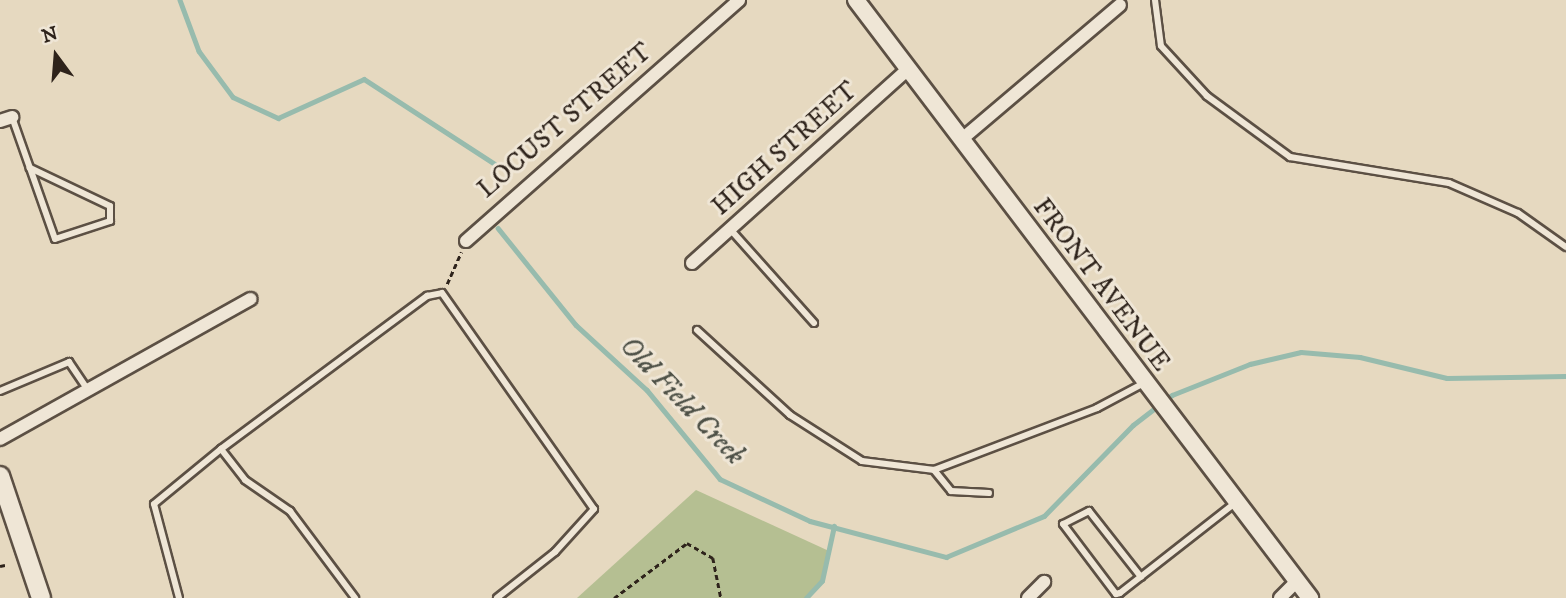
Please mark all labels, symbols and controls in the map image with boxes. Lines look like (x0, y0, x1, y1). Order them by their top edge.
north arrow (21, 21, 91, 91)
text: N (39, 22, 61, 49)
street label: LOCUST STREET (472, 37, 658, 205)
street label: HIGH STREET (706, 76, 864, 222)
street label: FRONT AVENUE (1026, 192, 1176, 378)
water label: Old Field Creek (612, 330, 752, 472)

